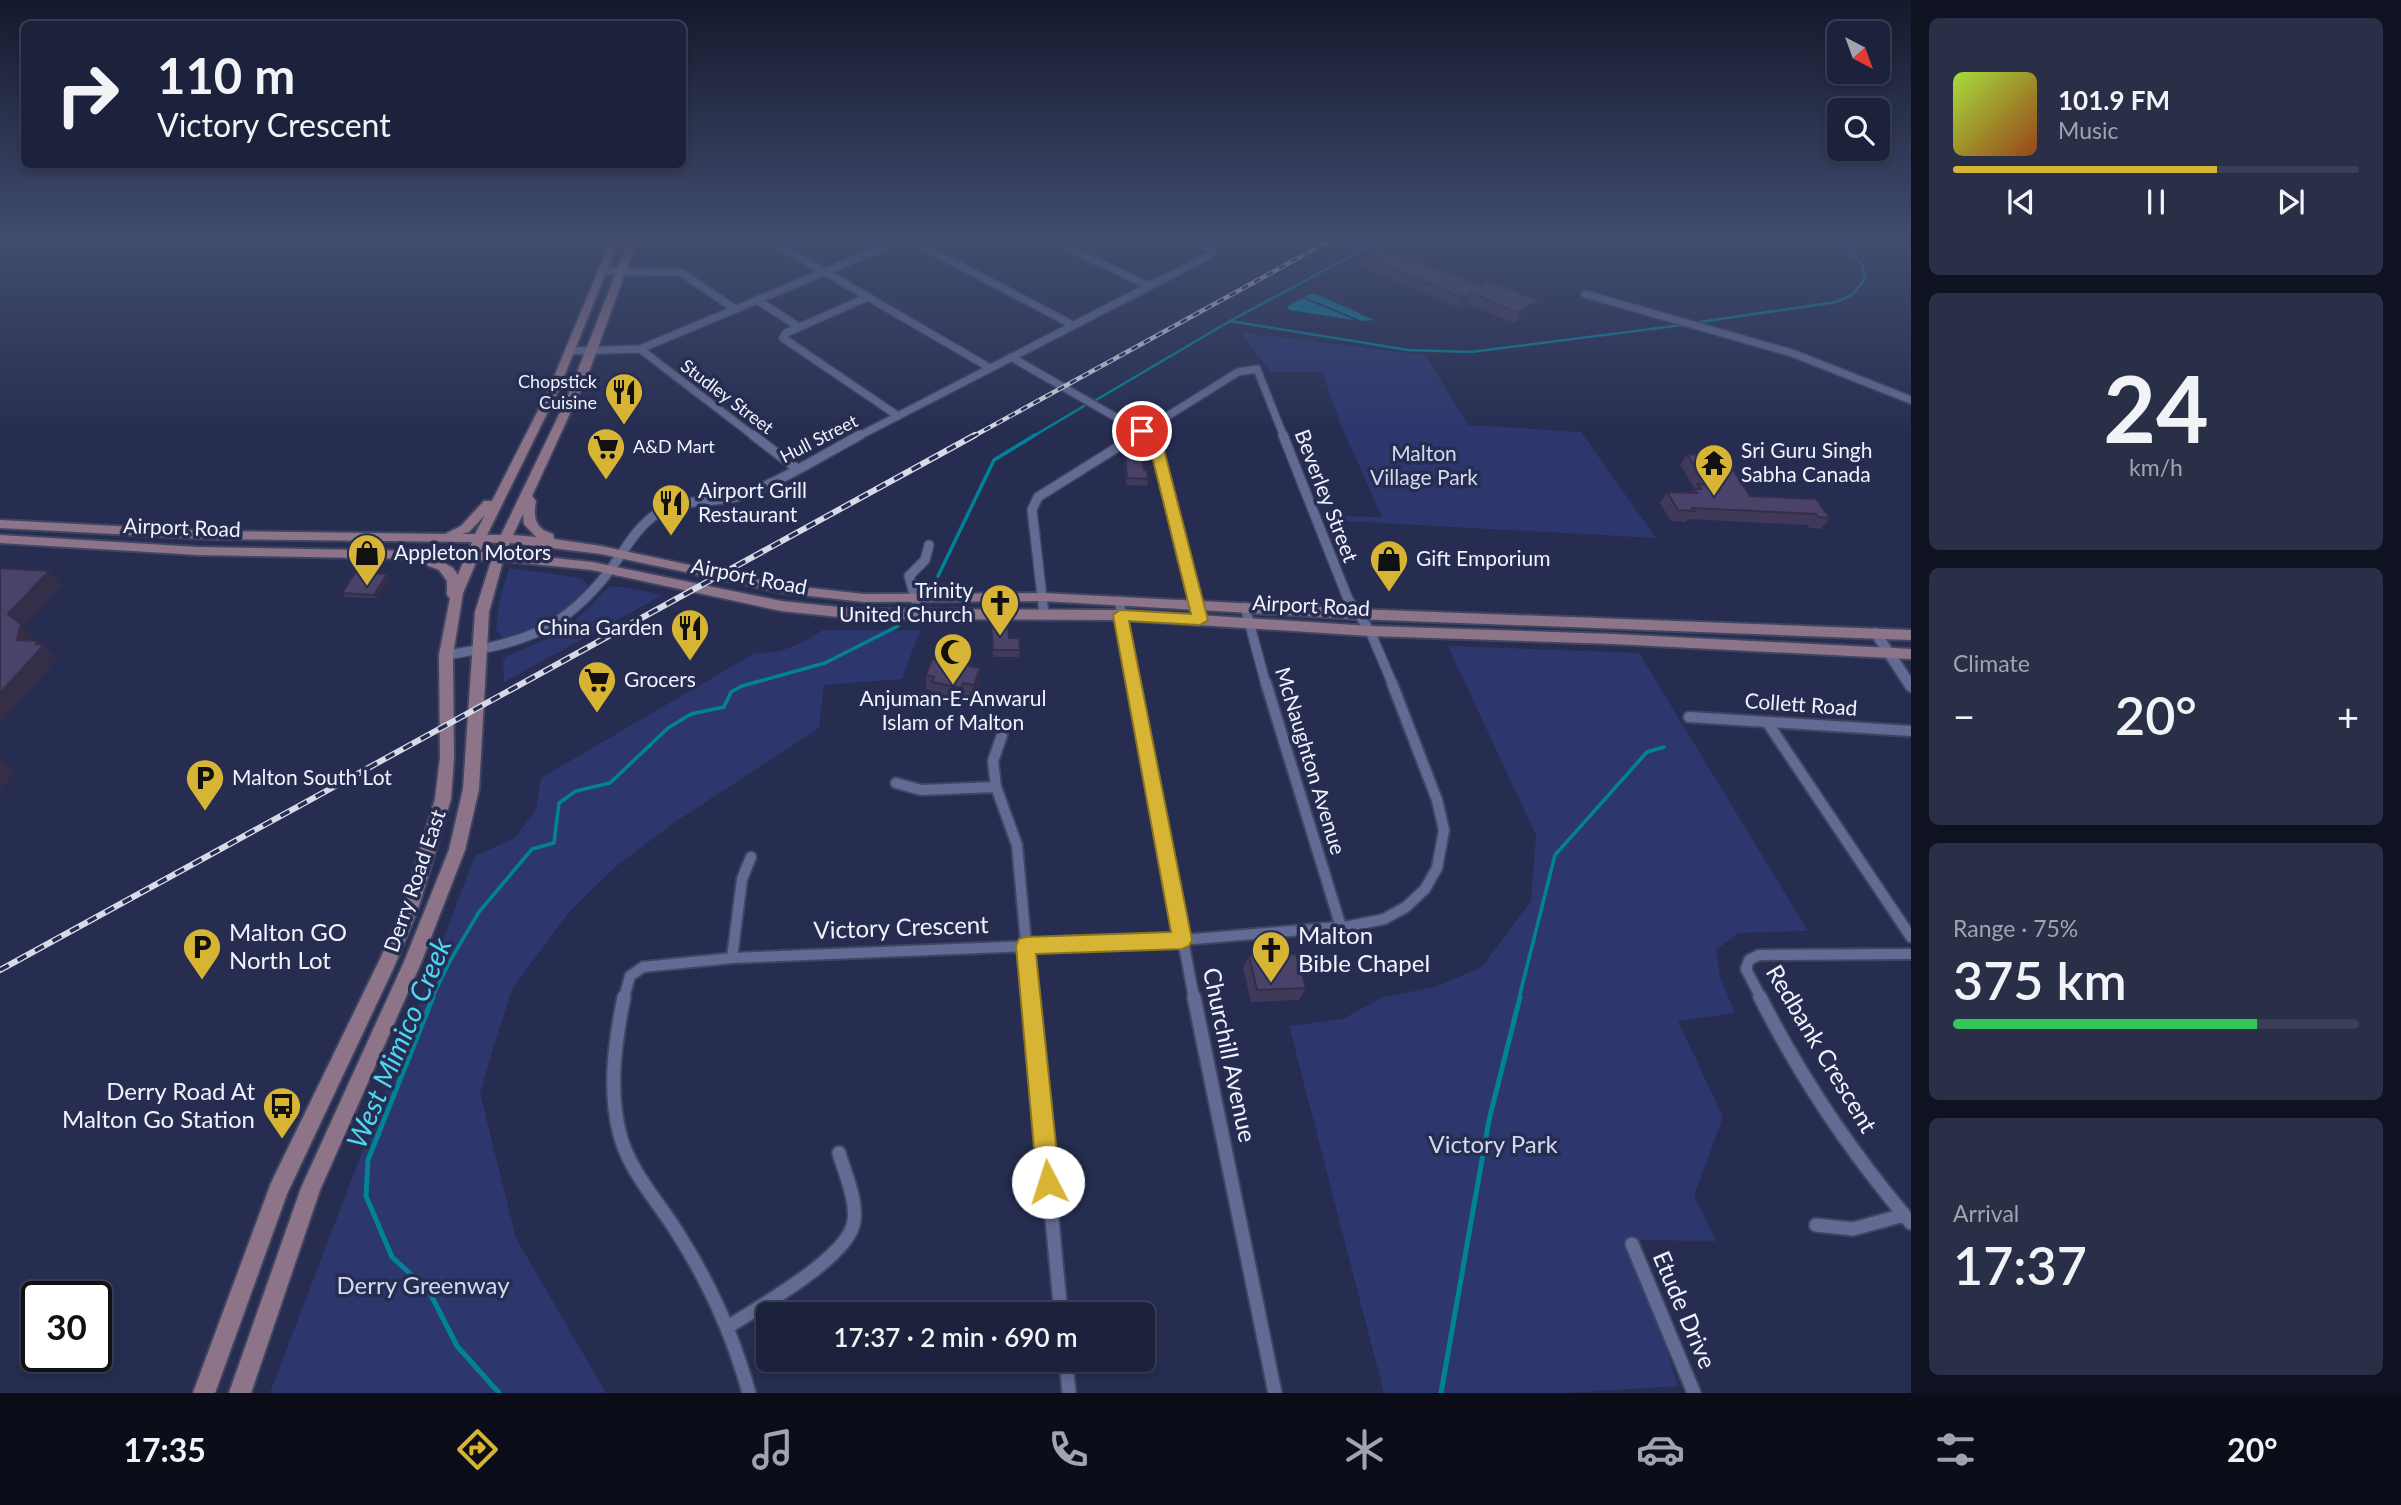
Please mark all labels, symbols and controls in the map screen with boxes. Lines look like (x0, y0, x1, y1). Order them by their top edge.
north arrow (1827, 21, 1890, 84)
map controls (1827, 21, 1890, 161)
text: 110 m (157, 46, 295, 104)
icon: right (42, 49, 133, 140)
text: 101.9 FM (2058, 84, 2170, 116)
button: search (1827, 98, 1890, 161)
text: Victory Crescent (157, 105, 391, 144)
text: Music (2058, 116, 2118, 144)
icon: previous (2002, 183, 2040, 221)
icon: pause (2137, 183, 2175, 221)
icon: next (2272, 183, 2310, 221)
text: 24 (2103, 353, 2209, 462)
street label: Studley Street (677, 354, 779, 438)
place label: Chopstick Cuisine (518, 370, 598, 413)
restaurant icon: Chopstick Cuisine (603, 371, 645, 426)
pin (1112, 401, 1172, 461)
street label: Hull Street (776, 409, 861, 467)
icon: arrive (1123, 412, 1161, 450)
street label: Beverley Street (1291, 425, 1364, 566)
supermarket icon: A&D Mart (585, 426, 627, 481)
place label: A&D Mart (633, 435, 715, 457)
place label: Sri Guru Singh Sabha Canada (1741, 437, 1873, 486)
park label: Malton Village Park (1370, 440, 1478, 489)
temple icon: Sri Guru Singh Sabha Canada (1693, 442, 1735, 497)
text: km/h (2129, 453, 2183, 481)
place label: Airport Grill Restaurant (698, 477, 807, 526)
restaurant icon: Airport Grill Restaurant (650, 482, 692, 537)
street label: Airport Road (123, 512, 241, 541)
shop icon: Appleton Motors (346, 532, 388, 587)
shop icon: Gift Emporium (1368, 538, 1410, 593)
place label: Appleton Motors (394, 539, 551, 564)
place label: Gift Emporium (1416, 545, 1551, 570)
street label: Airport Road (689, 552, 809, 599)
place label: Trinity United Church (839, 577, 973, 626)
church icon: Trinity United Church (979, 582, 1021, 637)
street label: Airport Road (1252, 589, 1370, 620)
restaurant icon: China Garden (669, 607, 711, 662)
place label: China Garden (537, 614, 663, 639)
mosque icon: Anjuman-E-Anwarul Islam of Malton (932, 631, 974, 686)
text: Climate (1953, 649, 2030, 677)
supermarket icon: Grocers (576, 659, 618, 714)
street label: McNaughton Avenue (1271, 664, 1352, 857)
place label: Grocers (624, 666, 696, 691)
text: 20° (2115, 684, 2197, 746)
place label: Anjuman-E-Anwarul Islam of Malton (860, 685, 1046, 734)
street label: Collett Road (1744, 687, 1858, 720)
text: − (1953, 693, 1975, 739)
text: + (2337, 693, 2359, 739)
parking icon: Malton South Lot (184, 757, 226, 812)
place label: Malton South Lot (232, 764, 392, 789)
street label: Derry Road East (378, 806, 450, 955)
street label: Victory Crescent (813, 909, 989, 944)
text: Range · 75% (1953, 914, 2078, 942)
place label: Malton GO North Lot (229, 917, 347, 974)
place label: Malton Bible Chapel (1298, 920, 1430, 977)
parking icon: Malton GO North Lot (181, 926, 223, 981)
church icon: Malton Bible Chapel (1250, 929, 1292, 984)
water label: West Mimico Creek (338, 932, 458, 1153)
text: 375 km (1953, 949, 2127, 1011)
street label: Redbank Crescent (1761, 959, 1884, 1138)
street label: Churchill Avenue (1198, 965, 1263, 1145)
place label: Derry Road At Malton Go Station (62, 1076, 255, 1133)
bus stop icon: Derry Road At Malton Go Station (261, 1085, 303, 1140)
park label: Victory Park (1428, 1129, 1558, 1158)
position arrow (1011, 1145, 1085, 1219)
text: Arrival (1953, 1199, 2019, 1227)
text: 17:37 (1953, 1234, 2087, 1296)
street label: Etude Drive (1648, 1246, 1723, 1373)
park label: Derry Greenway (336, 1270, 510, 1299)
speed limit sign: 30 (21, 1281, 112, 1372)
text: 17:37 · 2 min · 690 m (833, 1321, 1078, 1353)
icon: directions (453, 1425, 502, 1474)
icon: music (748, 1425, 797, 1474)
icon: phone (1044, 1425, 1093, 1474)
icon: climate (1340, 1425, 1389, 1474)
icon: car (1636, 1425, 1685, 1474)
icon: filters (1931, 1425, 1980, 1474)
text: 17:35 (123, 1430, 206, 1469)
text: 20° (2227, 1430, 2278, 1469)

